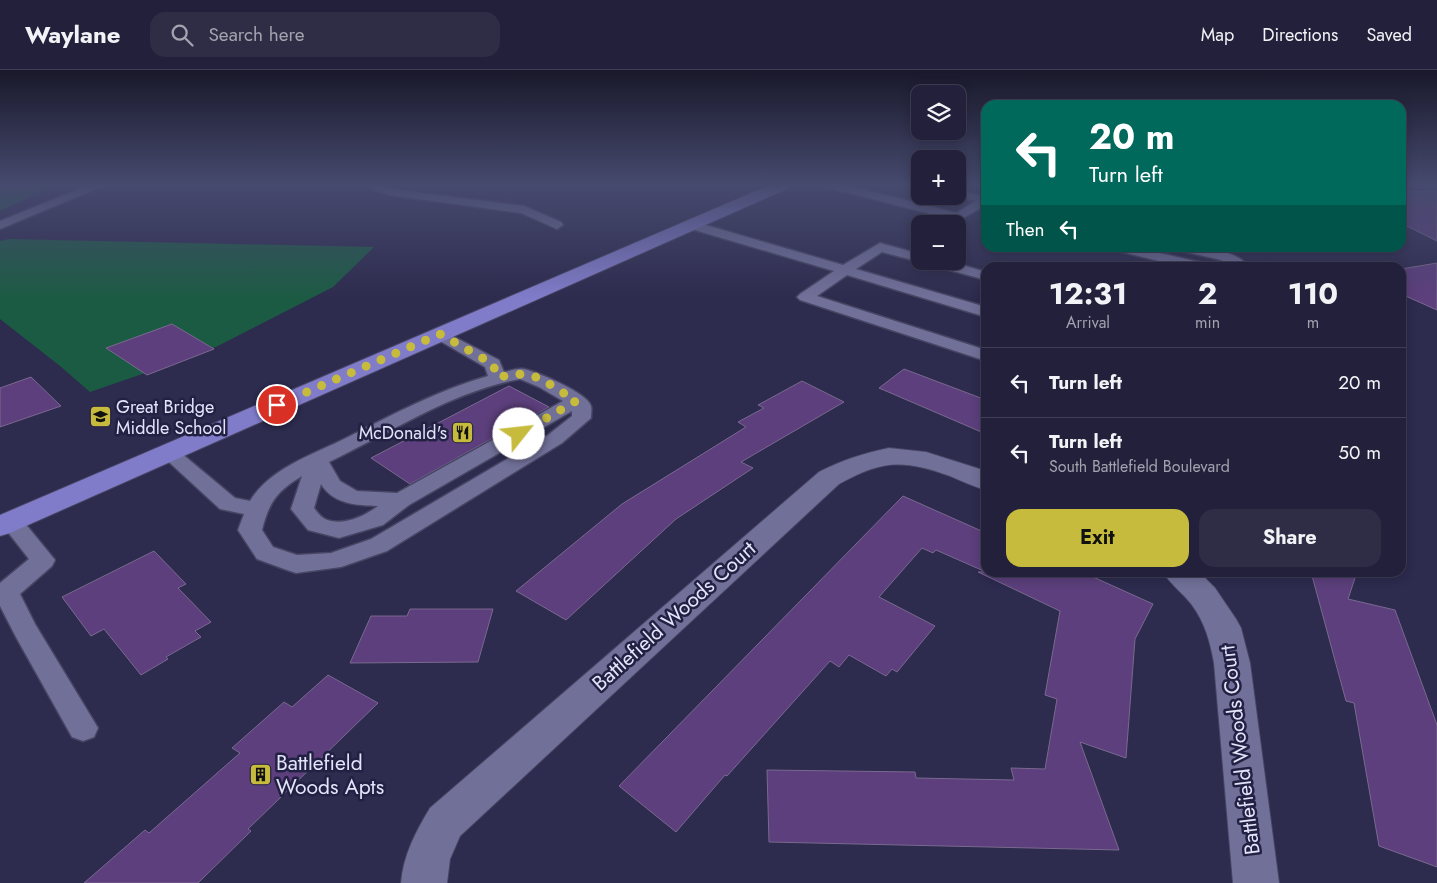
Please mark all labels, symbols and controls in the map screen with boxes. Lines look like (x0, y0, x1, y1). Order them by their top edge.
search box (150, 12, 500, 57)
text: Waylane (25, 17, 120, 52)
icon: search (168, 21, 196, 49)
text: Search here (208, 21, 305, 48)
text: Map (1201, 22, 1234, 48)
text: Directions (1262, 22, 1338, 48)
text: Saved (1366, 22, 1412, 48)
map controls (911, 85, 966, 270)
button: layers (911, 85, 966, 140)
text: 20 m (1089, 112, 1174, 162)
icon: left (1006, 120, 1071, 185)
button: + (911, 150, 966, 205)
text: Turn left (1089, 158, 1163, 190)
button: − (911, 215, 966, 270)
icon: left (1055, 215, 1083, 243)
text: Then (1006, 216, 1045, 243)
text: 12:31 (1049, 272, 1127, 315)
text: 2 (1198, 272, 1217, 315)
text: 110 (1288, 272, 1338, 315)
text: Arrival (1066, 311, 1110, 334)
text: min (1195, 311, 1220, 334)
text: m (1307, 311, 1319, 334)
icon: left (1006, 369, 1034, 397)
text: Turn left (1049, 369, 1122, 396)
text: 20 m (1338, 369, 1381, 396)
pin (256, 384, 298, 426)
icon: arrive (263, 391, 291, 419)
place label: Great Bridge Middle School (116, 394, 226, 441)
school or university icon: Great Bridge Middle School (88, 405, 112, 429)
position arrow (492, 407, 544, 459)
place label: McDonald's (359, 420, 447, 446)
restaurant icon: McDonald's (451, 421, 475, 445)
text: Turn left (1049, 428, 1122, 455)
icon: left (1006, 439, 1034, 467)
text: 50 m (1338, 439, 1381, 466)
text: South Battlefield Boulevard (1049, 455, 1230, 478)
button: Exit (1006, 509, 1189, 567)
button: Share (1199, 509, 1381, 567)
street label: Battlefield Woods Court (586, 534, 762, 698)
street label: Battlefield Woods Court (1212, 644, 1268, 856)
place label: Battlefield Woods Apts (276, 748, 384, 802)
building icon: Battlefield Woods Apts (248, 763, 272, 787)

